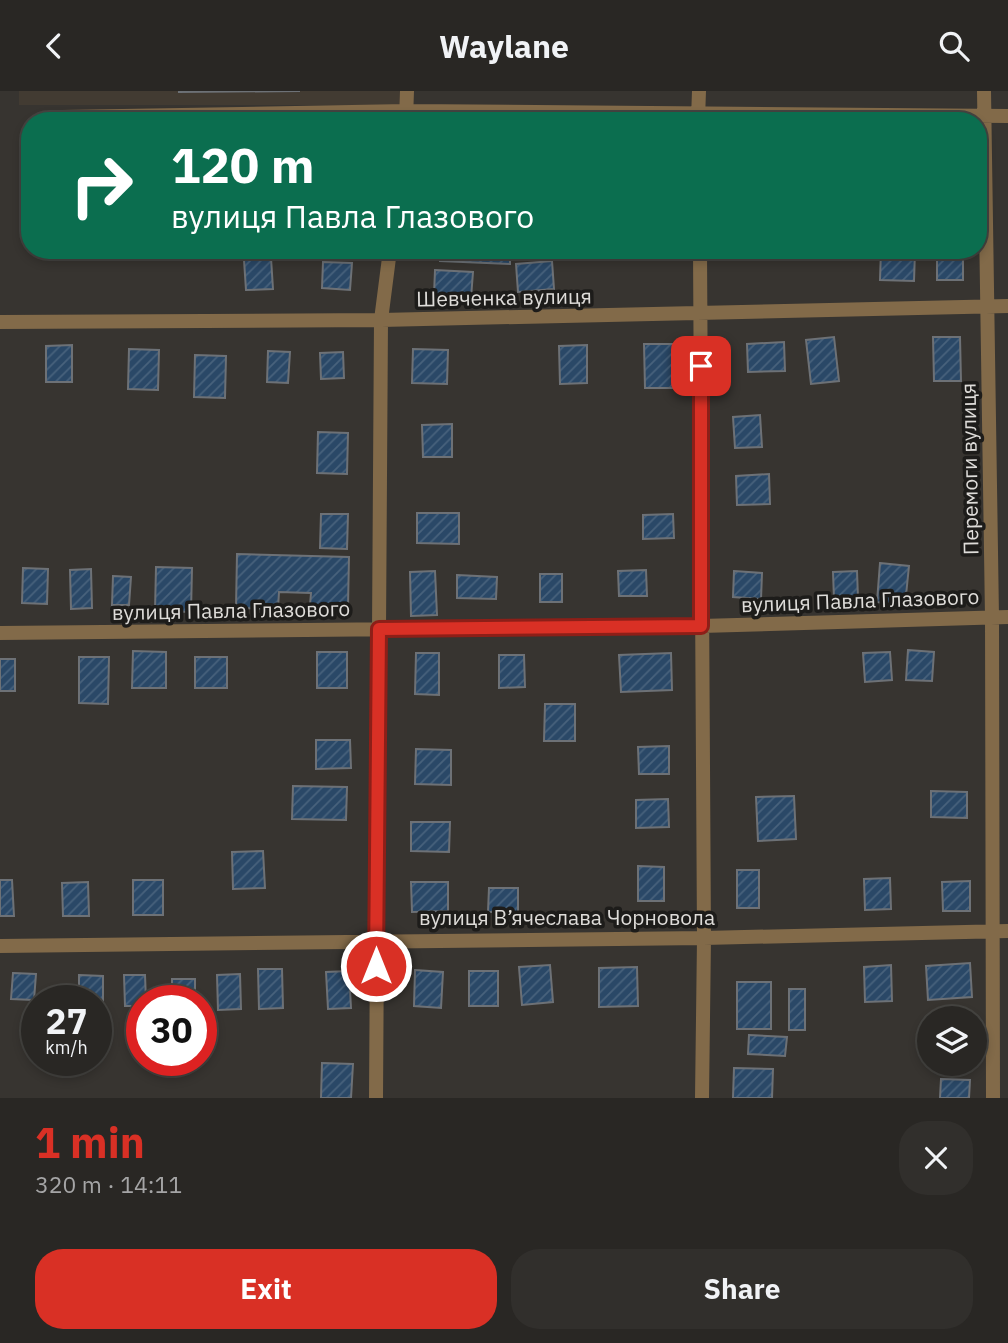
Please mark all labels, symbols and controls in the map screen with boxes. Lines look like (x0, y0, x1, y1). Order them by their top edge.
text: Waylane (439, 25, 569, 67)
icon: back (35, 27, 73, 65)
icon: search (935, 27, 973, 65)
text: 120 m (171, 133, 315, 196)
icon: right (56, 140, 147, 231)
text: вулиця Павла Глазового (171, 195, 534, 237)
street label: Шевченка вулиця (416, 281, 592, 313)
pin (671, 336, 731, 396)
icon: arrive (682, 347, 720, 385)
street label: Перемоги вулиця (953, 383, 985, 555)
street label: вулиця Павла Глазового (740, 582, 980, 618)
street label: вулиця Павла Глазового (112, 594, 350, 626)
street label: вулиця В’ячеслава Чорновола (419, 903, 715, 931)
position arrow (339, 929, 413, 1003)
speed limit sign: 30 (126, 985, 217, 1076)
text: 27 (45, 998, 88, 1044)
map controls (917, 1006, 987, 1076)
button: layers (917, 1006, 987, 1076)
text: km/h (45, 1036, 88, 1059)
text: 1 min (35, 1115, 145, 1170)
button: close (899, 1121, 973, 1195)
text: 320 m · 14:11 (35, 1169, 182, 1199)
button: Exit (35, 1249, 497, 1329)
button: Share (511, 1249, 973, 1329)

